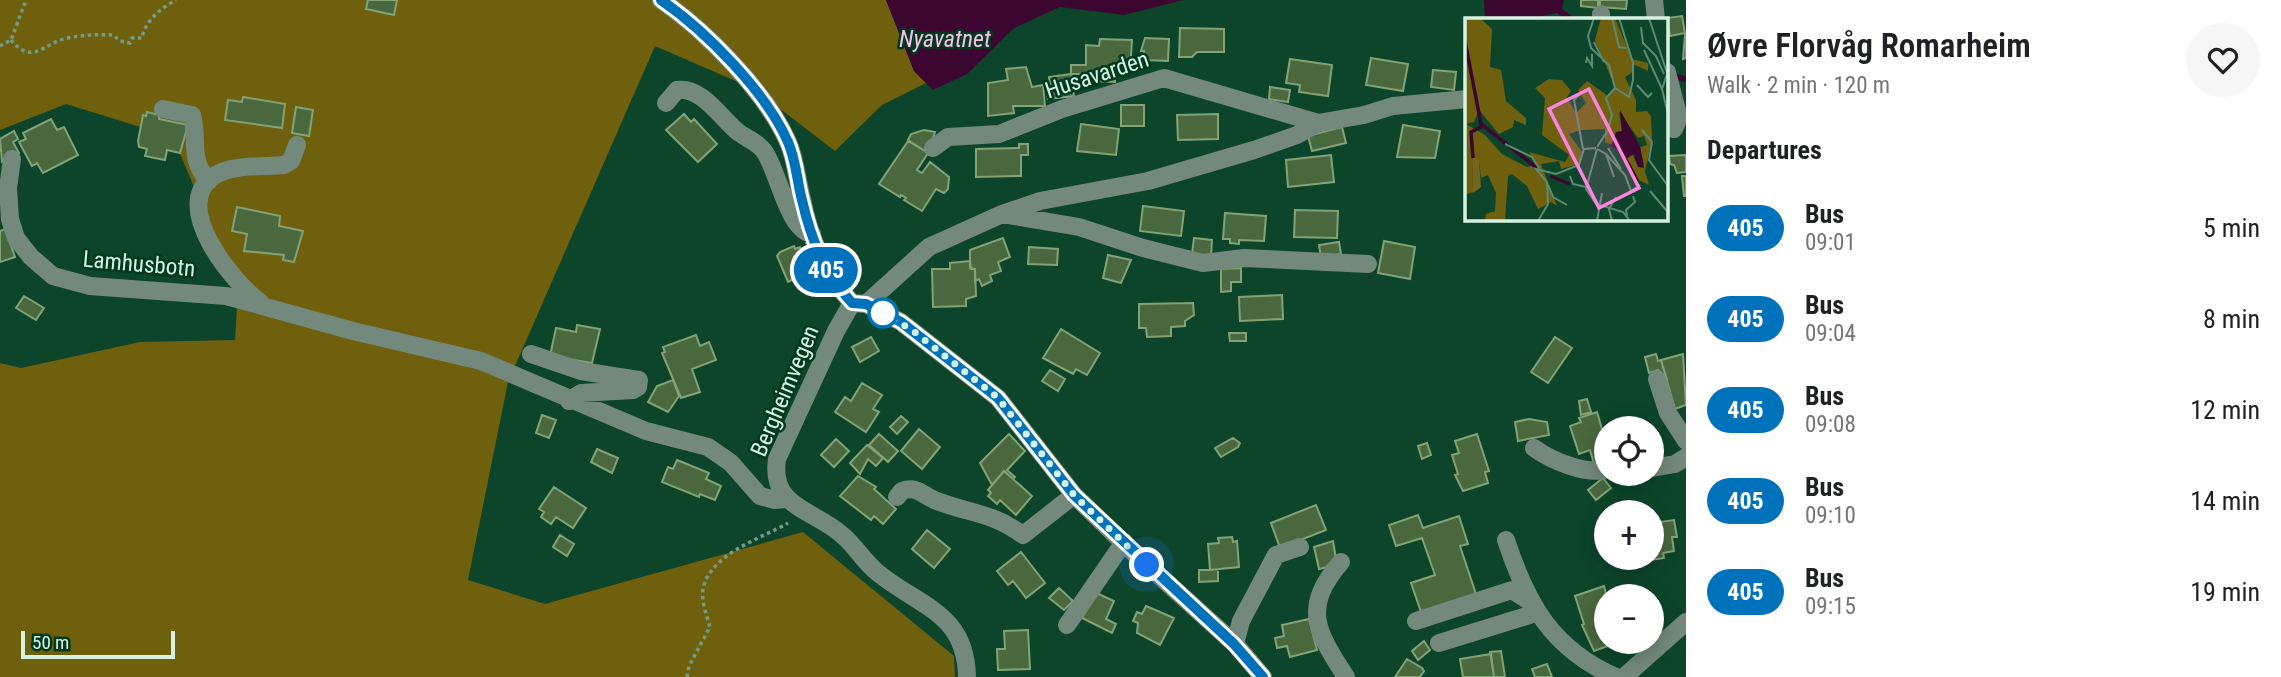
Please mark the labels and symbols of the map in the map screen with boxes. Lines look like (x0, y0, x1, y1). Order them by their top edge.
inset map (1465, 18, 1668, 220)
water label: Nyavatnet (899, 25, 991, 53)
street label: Husavarden (1042, 46, 1152, 104)
street label: Lamhusbotn (82, 246, 196, 282)
line badge: 405 (786, 247, 866, 293)
unlabelled marker (868, 298, 898, 328)
street label: Bergheimvegen (745, 321, 825, 461)
your location (1129, 547, 1164, 582)
scale bar (21, 628, 175, 660)

